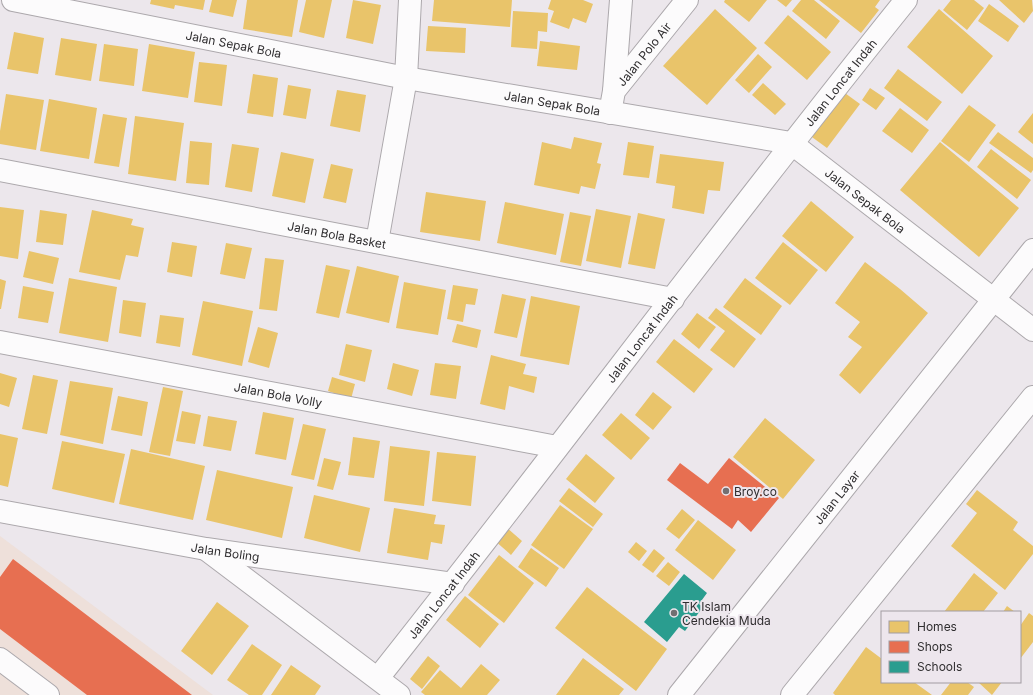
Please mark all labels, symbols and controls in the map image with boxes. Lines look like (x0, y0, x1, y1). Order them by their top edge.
street label: Jalan Polo Air (614, 18, 674, 89)
street label: Jalan Sepak Bola (184, 27, 283, 61)
street label: Jalan Loncat Indah (801, 36, 880, 129)
street label: Jalan Sepak Bola (503, 87, 602, 118)
street label: Jalan Sepak Bola (822, 165, 908, 236)
street label: Jalan Bola Basket (286, 218, 387, 251)
street label: Jalan Loncat Indah (603, 291, 680, 385)
street label: Jalan Bola Volly (233, 379, 324, 410)
street label: Jalan Layar (810, 467, 863, 527)
place label: Broy.co (734, 484, 777, 499)
marker: Broy.co (721, 486, 731, 496)
street label: Jalan Boling (190, 539, 261, 564)
street label: Jalan Loncat Indah (405, 548, 483, 642)
place label: TK Islam Cendekia Muda (682, 599, 771, 628)
marker: TK Islam Cendekia Muda (669, 608, 679, 618)
legend (881, 611, 1021, 683)
text: Homes (917, 619, 957, 634)
text: Shops (917, 639, 953, 654)
text: Schools (917, 659, 962, 674)

